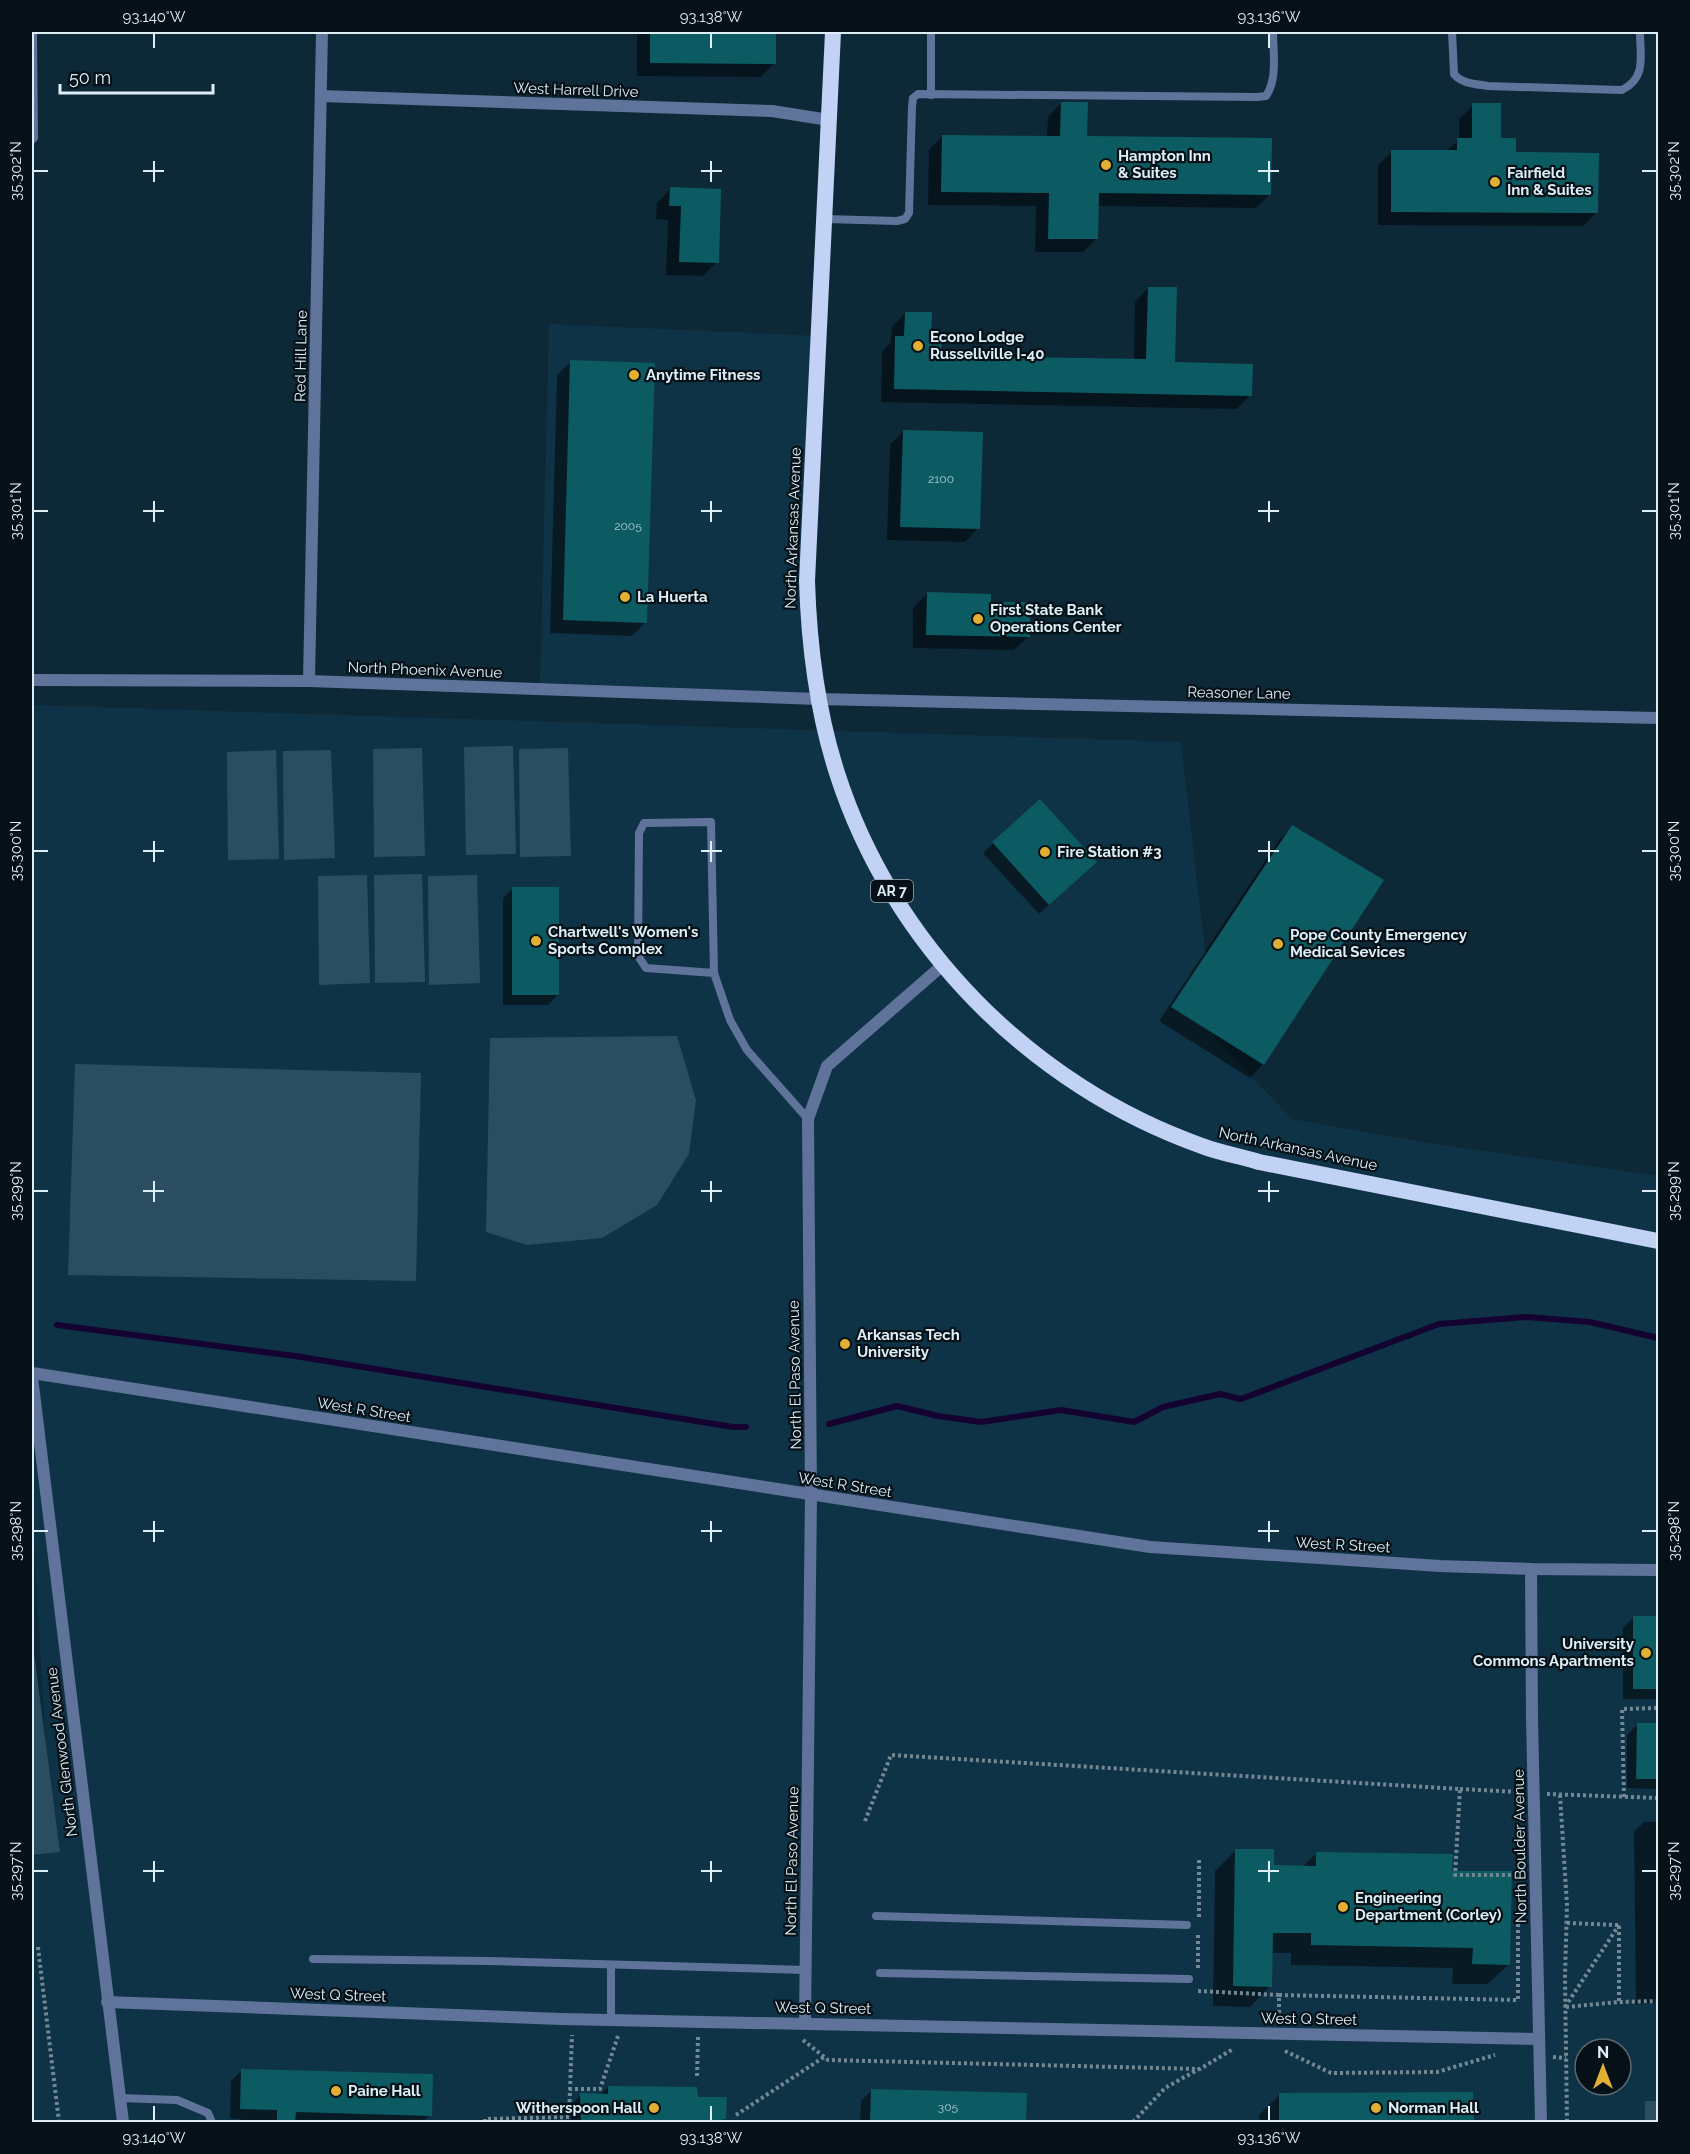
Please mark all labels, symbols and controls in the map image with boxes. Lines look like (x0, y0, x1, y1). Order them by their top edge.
text: 93.140°W (123, 8, 186, 26)
text: 93.138°W (680, 8, 743, 26)
text: 93.136°W (1238, 8, 1301, 26)
scale bar (60, 57, 213, 95)
text: 50 m (69, 67, 111, 88)
street label: West Harrell Drive (513, 79, 639, 101)
text: 35.302°N (7, 141, 25, 201)
text: 35.302°N (1665, 141, 1683, 201)
place label: Hampton Inn & Suites (1118, 147, 1211, 182)
marker: Hampton Inn & Suites (1099, 158, 1113, 172)
place label: Fairfield Inn & Suites (1507, 164, 1592, 199)
marker: Fairfield Inn & Suites (1488, 175, 1502, 189)
street label: Red Hill Lane (291, 310, 311, 402)
place label: Econo Lodge Russellville I-40 (930, 328, 1045, 363)
marker: Econo Lodge Russellville I-40 (911, 339, 925, 353)
place label: Anytime Fitness (646, 366, 760, 384)
marker: Anytime Fitness (627, 368, 641, 382)
street label: North Arkansas Avenue (781, 447, 805, 609)
house number: 2100 (928, 472, 954, 486)
text: 35.301°N (7, 482, 25, 540)
text: 35.301°N (1665, 482, 1683, 540)
house number: 2005 (614, 519, 642, 533)
place label: La Huerta (637, 588, 708, 606)
marker: La Huerta (618, 590, 632, 604)
place label: First State Bank Operations Center (990, 601, 1122, 636)
marker: First State Bank Operations Center (971, 612, 985, 626)
street label: North Phoenix Avenue (347, 658, 503, 682)
street label: Reasoner Lane (1187, 683, 1291, 703)
text: 35.300°N (7, 821, 25, 881)
text: 35.300°N (1665, 821, 1683, 881)
place label: Fire Station #3 (1057, 843, 1162, 861)
marker: Fire Station #3 (1038, 845, 1052, 859)
road number: AR 7 (871, 880, 913, 902)
place label: Chartwell's Women's Sports Complex (548, 923, 698, 958)
place label: Pope County Emergency Medical Sevices (1290, 926, 1468, 961)
marker: Chartwell's Women's Sports Complex (529, 934, 543, 948)
marker: Pope County Emergency Medical Sevices (1271, 937, 1285, 951)
street label: North Arkansas Avenue (1217, 1123, 1379, 1175)
text: 35.299°N (7, 1161, 25, 1221)
text: 35.299°N (1665, 1161, 1683, 1221)
street label: North El Paso Avenue (785, 1300, 805, 1450)
place label: Arkansas Tech University (857, 1326, 960, 1361)
marker: Arkansas Tech University (838, 1337, 852, 1351)
street label: West R Street (316, 1394, 412, 1426)
street label: West R Street (797, 1469, 893, 1501)
text: 35.298°N (7, 1501, 25, 1561)
text: 35.298°N (1665, 1501, 1683, 1561)
street label: West R Street (1295, 1534, 1391, 1556)
place label: University Commons Apartments (1473, 1635, 1635, 1670)
marker: University Commons Apartments (1639, 1646, 1653, 1660)
street label: North Glenwood Avenue (43, 1666, 81, 1838)
street label: North Boulder Avenue (1510, 1769, 1530, 1923)
street label: North El Paso Avenue (782, 1786, 802, 1936)
text: 35.297°N (7, 1841, 25, 1901)
text: 35.297°N (1665, 1841, 1683, 1901)
place label: Engineering Department (Corley) (1355, 1889, 1502, 1924)
marker: Engineering Department (Corley) (1336, 1900, 1350, 1914)
street label: West Q Street (290, 1984, 386, 2006)
street label: West Q Street (775, 1998, 871, 2018)
street label: West Q Street (1261, 2009, 1357, 2029)
north arrow (1573, 2037, 1633, 2097)
text: N (1597, 2043, 1609, 2062)
place label: Paine Hall (348, 2082, 421, 2100)
marker: Paine Hall (329, 2084, 343, 2098)
place label: Witherspoon Hall (516, 2099, 642, 2117)
place label: Norman Hall (1388, 2099, 1479, 2117)
house number: 305 (938, 2100, 959, 2114)
marker: Witherspoon Hall (647, 2101, 661, 2115)
marker: Norman Hall (1369, 2101, 1383, 2115)
text: 93.140°W (123, 2129, 186, 2147)
text: 93.138°W (680, 2129, 743, 2147)
text: 93.136°W (1238, 2129, 1301, 2147)

